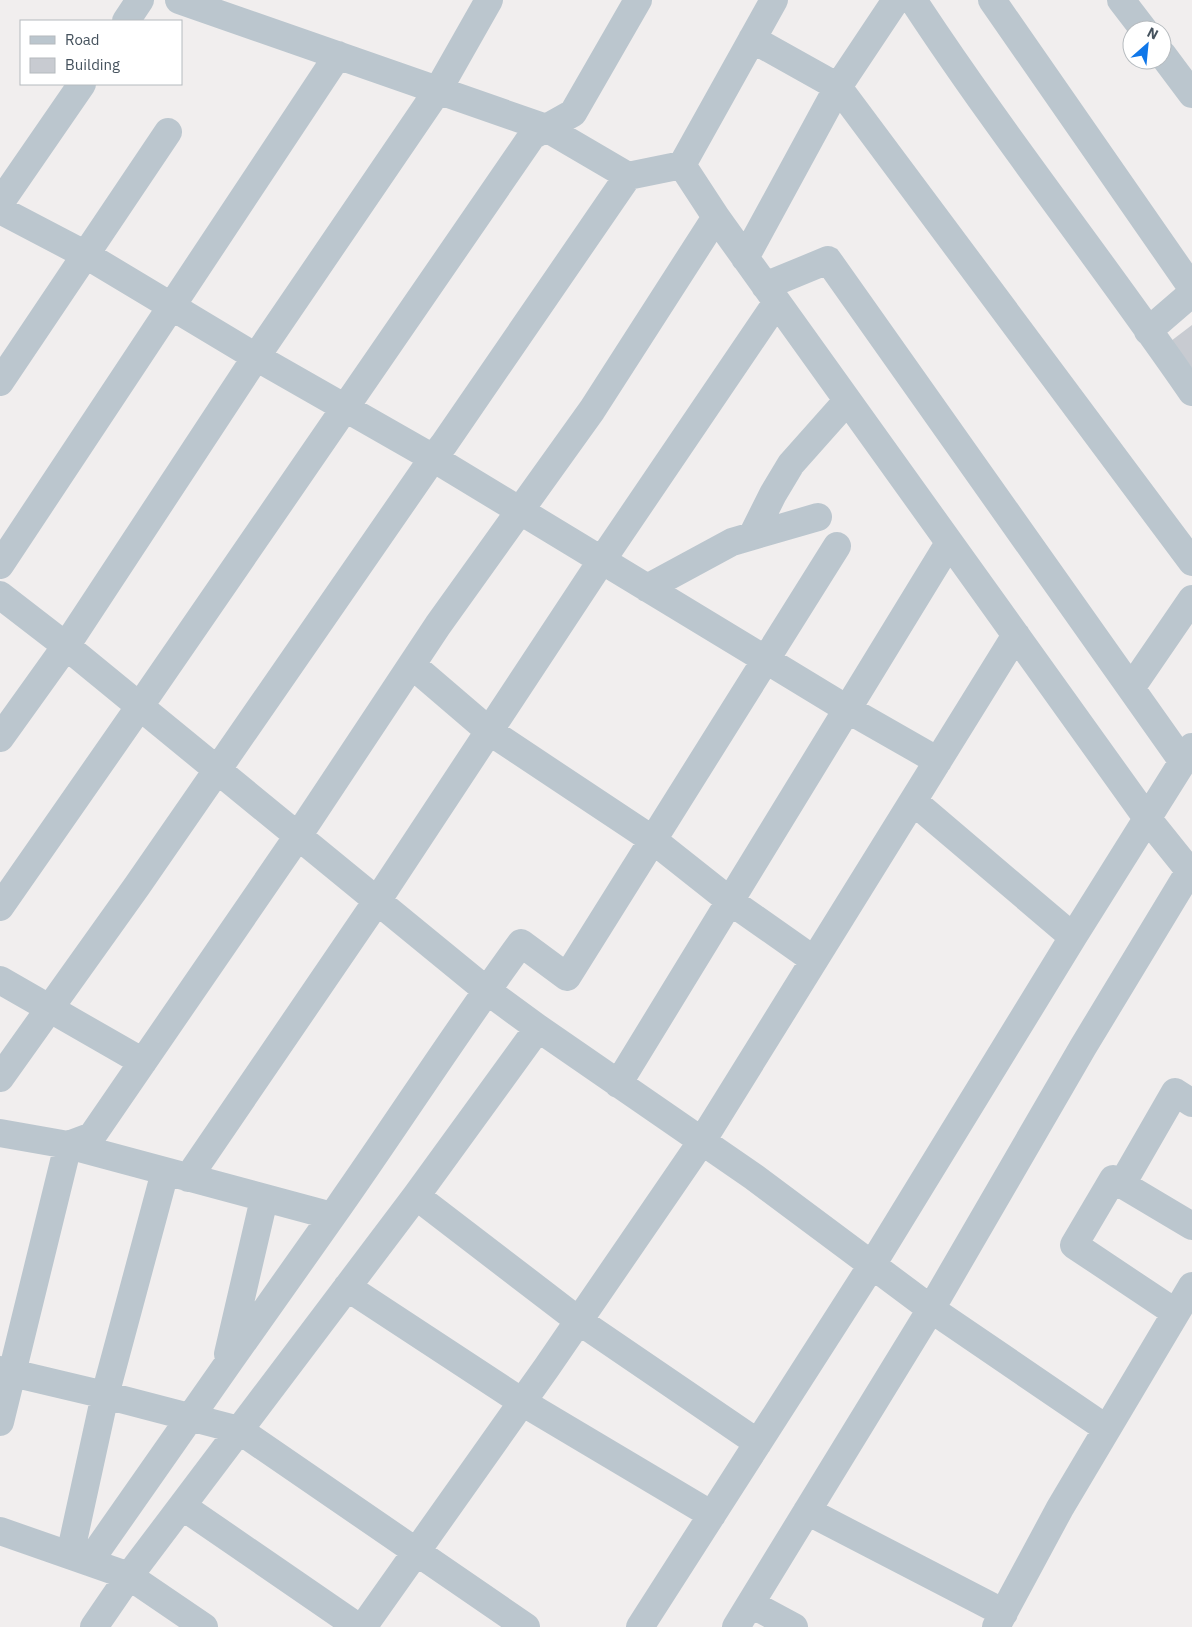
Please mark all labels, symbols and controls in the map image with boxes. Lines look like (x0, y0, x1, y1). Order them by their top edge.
legend (20, 20, 182, 85)
north arrow (1122, 20, 1172, 70)
text: N (1144, 23, 1162, 44)
text: Road (65, 30, 100, 49)
text: Building (65, 55, 120, 74)

